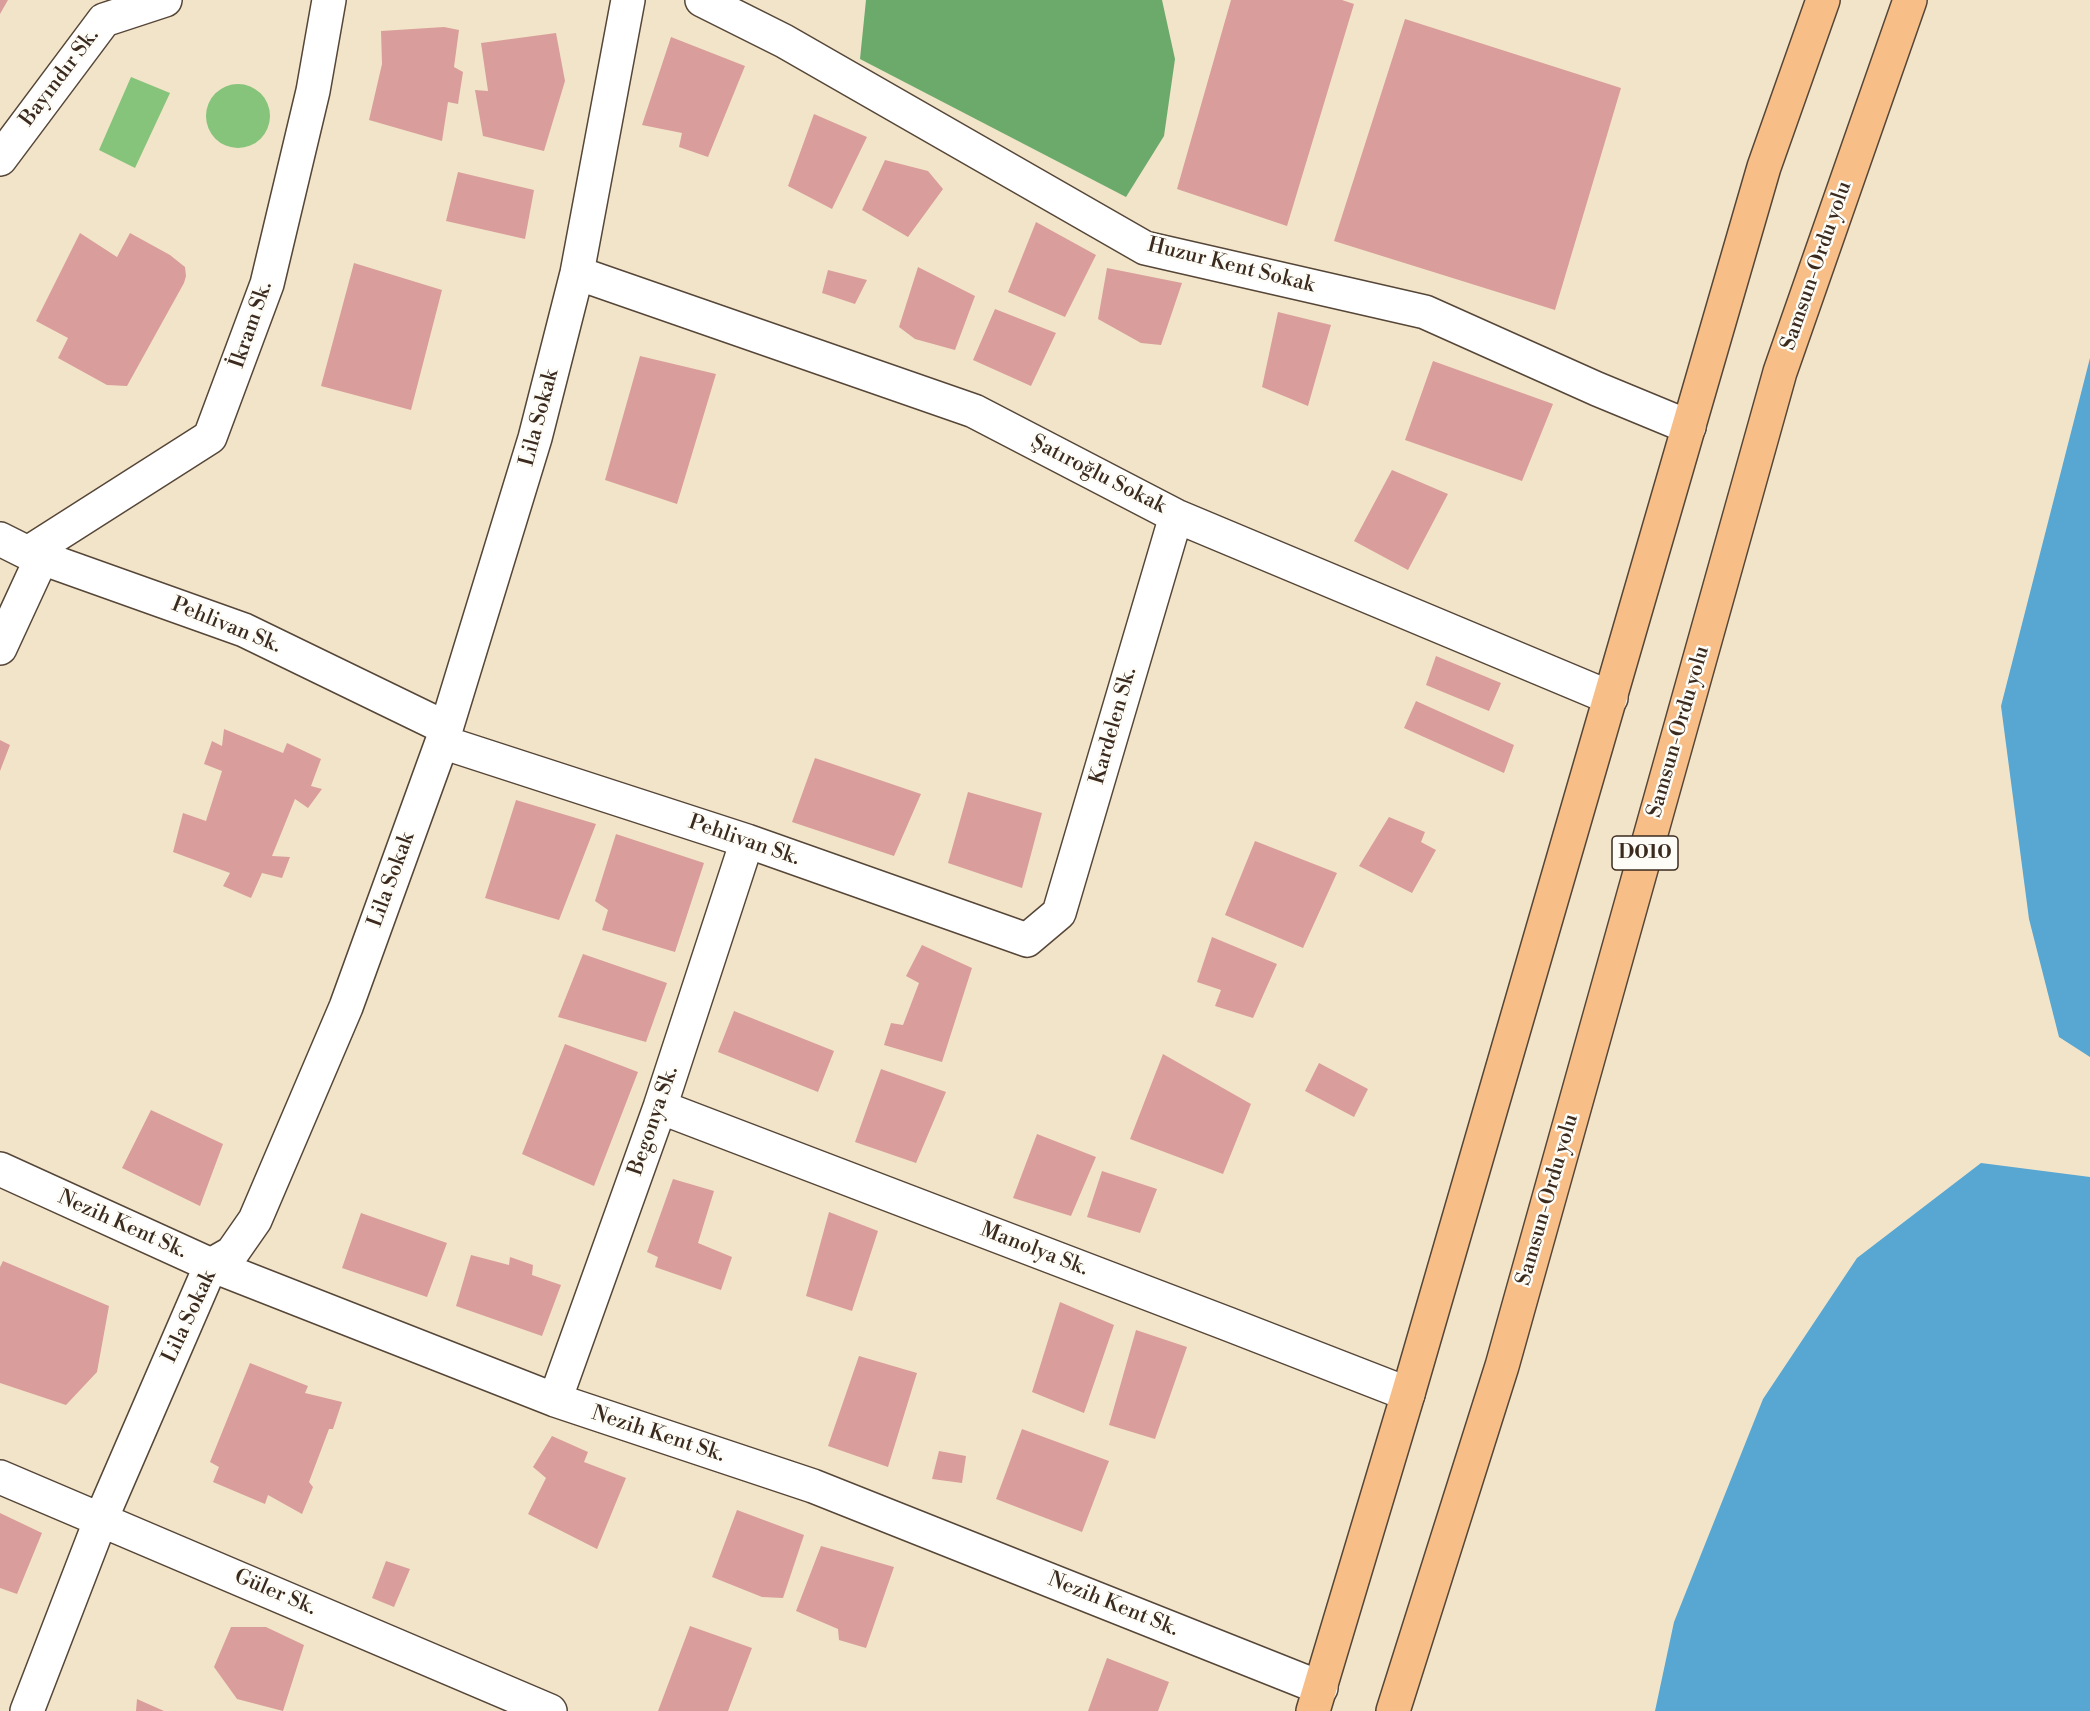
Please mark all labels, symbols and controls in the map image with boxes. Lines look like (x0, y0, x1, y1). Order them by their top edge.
street label: Bayındır Sk. (15, 24, 105, 132)
street label: Samsun-Ordu yolu (1776, 178, 1858, 354)
street label: Huzur Kent Sokak (1145, 233, 1317, 299)
street label: İkram Sk. (225, 278, 279, 372)
street label: Lila Sokak (515, 367, 565, 469)
street label: Şatıroğlu Sokak (1026, 430, 1170, 520)
street label: Pehlivan Sk. (168, 593, 284, 659)
street label: Samsun-Ordu yolu (1643, 644, 1715, 820)
street label: Kardelen Sk. (1085, 665, 1143, 787)
street label: Pehlivan Sk. (685, 810, 803, 872)
street label: Lila Sokak (363, 829, 421, 931)
road number: D010 (1612, 836, 1678, 870)
street label: Begonya Sk. (624, 1063, 684, 1179)
street label: Samsun-Ordu yolu (1512, 1112, 1584, 1288)
street label: Nezih Kent Sk. (54, 1185, 190, 1265)
street label: Manolya Sk. (976, 1218, 1092, 1282)
street label: Lila Sokak (158, 1267, 222, 1367)
street label: Nezih Kent Sk. (588, 1402, 728, 1468)
street label: Güler Sk. (230, 1565, 320, 1621)
street label: Nezih Kent Sk. (1044, 1567, 1182, 1643)

